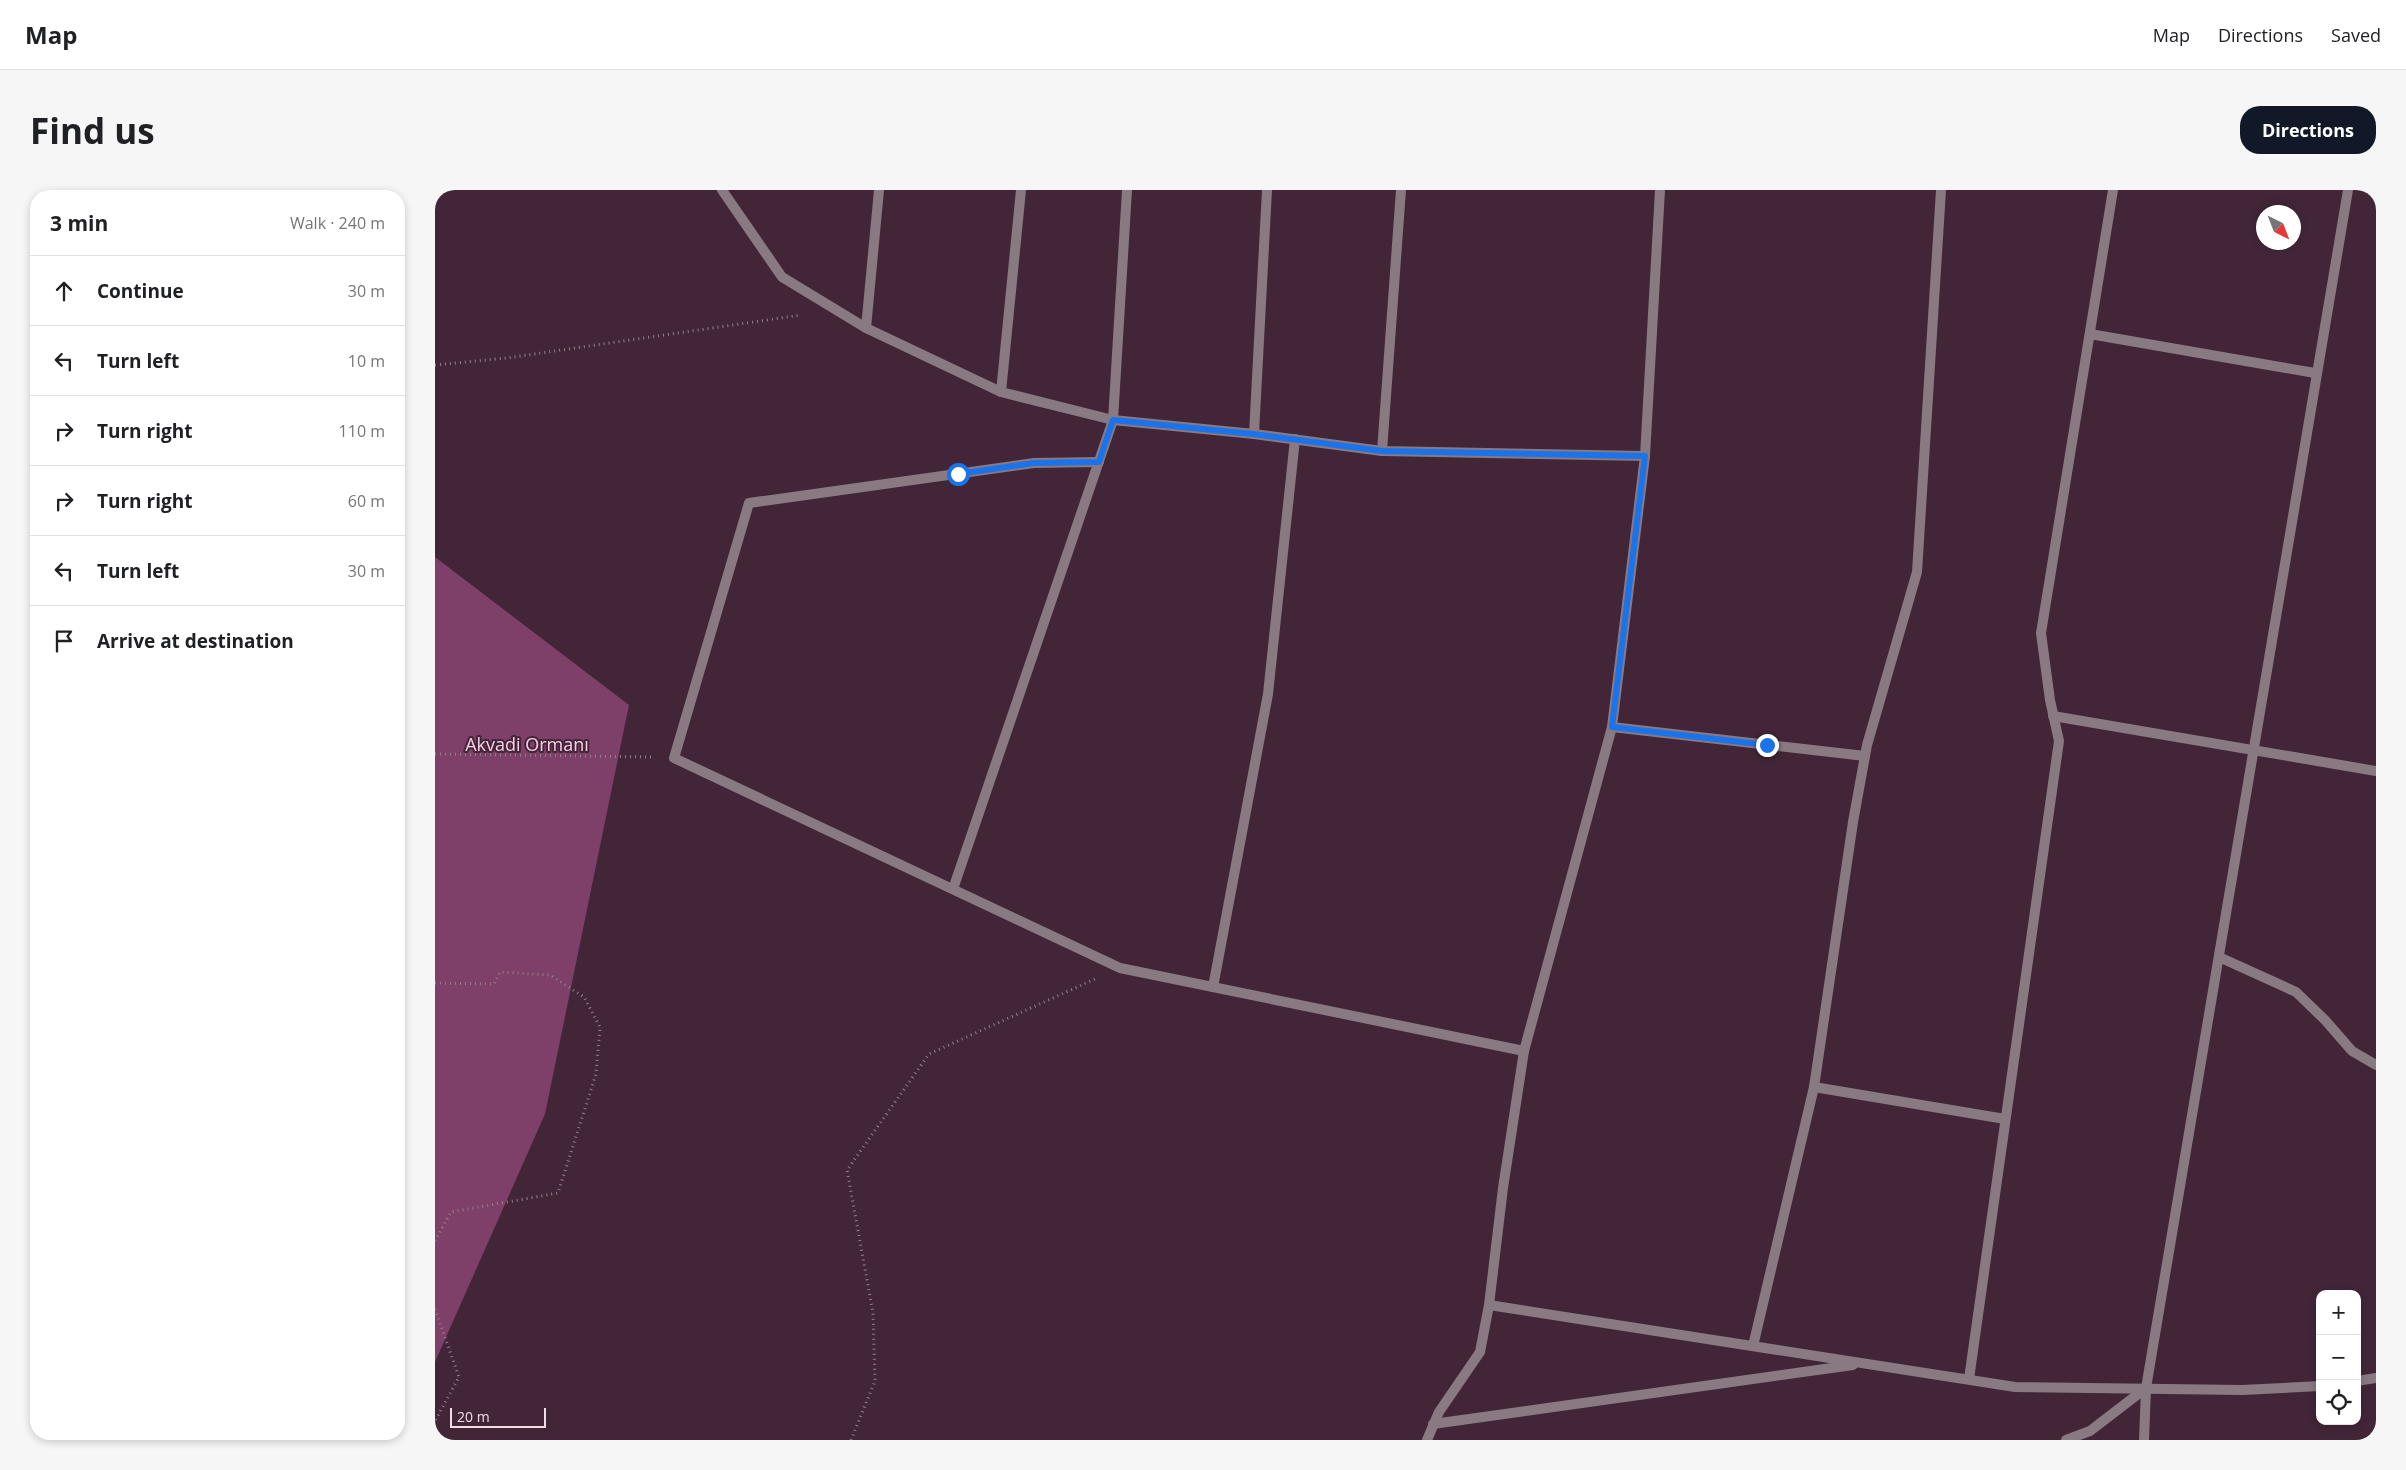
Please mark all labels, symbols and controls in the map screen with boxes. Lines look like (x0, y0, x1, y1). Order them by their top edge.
text: Map (25, 18, 77, 51)
text: Map (2153, 23, 2190, 47)
text: Directions (2218, 23, 2303, 47)
text: Saved (2331, 23, 2381, 47)
button: Directions (2240, 106, 2376, 154)
text: Find us (30, 107, 155, 154)
north arrow (2256, 205, 2301, 250)
text: 3 min (50, 209, 108, 237)
text: Walk · 240 m (290, 212, 385, 234)
icon: ahead (50, 277, 78, 305)
text: Continue (97, 278, 184, 304)
text: 30 m (348, 280, 385, 302)
icon: left (50, 347, 78, 375)
text: Turn left (97, 348, 179, 374)
text: 10 m (348, 350, 385, 372)
icon: right (50, 417, 78, 445)
text: Turn right (97, 418, 192, 444)
text: 110 m (339, 420, 385, 442)
route start (947, 463, 970, 486)
icon: right (50, 487, 78, 515)
text: Turn right (97, 488, 192, 514)
text: 60 m (348, 490, 385, 512)
icon: left (50, 557, 78, 585)
text: Turn left (97, 558, 179, 584)
text: 30 m (348, 560, 385, 582)
icon: arrive (50, 627, 78, 655)
text: Arrive at destination (97, 628, 294, 654)
park label: Akvadi Ormanı (465, 732, 589, 756)
route end (1756, 734, 1779, 757)
map controls (2316, 1290, 2361, 1425)
button: + (2316, 1290, 2361, 1335)
button: − (2316, 1335, 2361, 1380)
button: locate (2316, 1380, 2361, 1425)
scale bar (450, 1405, 546, 1428)
text: 20 m (457, 1407, 490, 1426)

